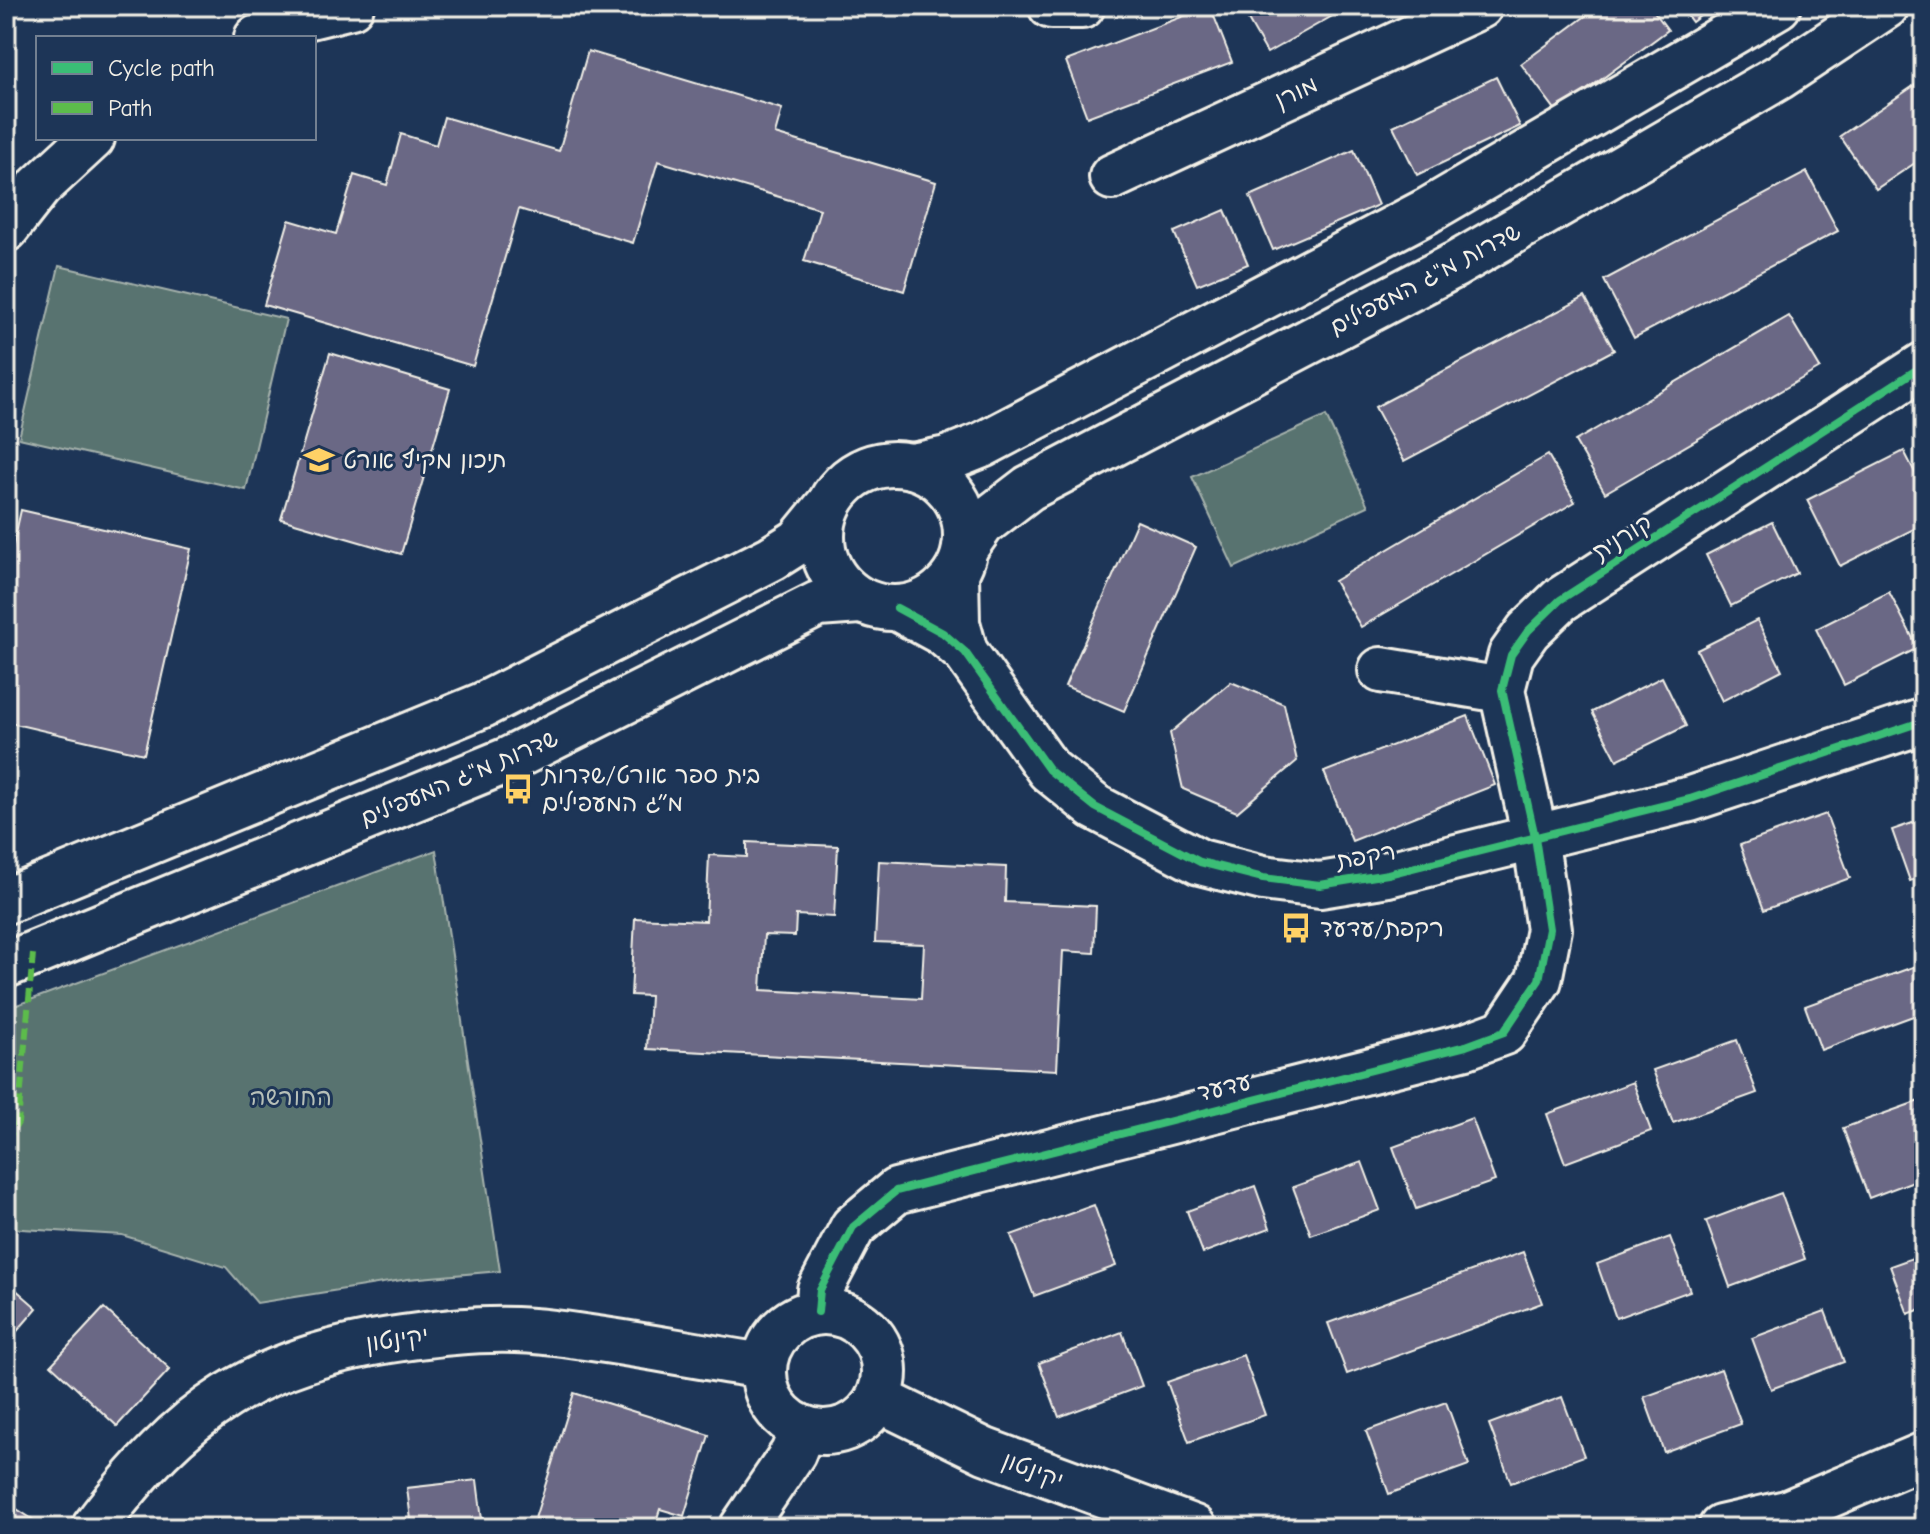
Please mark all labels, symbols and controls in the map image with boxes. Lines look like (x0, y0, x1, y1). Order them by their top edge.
legend (36, 36, 316, 140)
text: Cycle path (108, 54, 215, 82)
street label: מורן (1270, 70, 1322, 115)
text: Path (108, 94, 153, 122)
street label: שדרות מ"ג המעפילים (1325, 217, 1525, 341)
school or university icon: תיכון מקיף אורט (302, 443, 336, 477)
place label: תיכון מקיף אורט (343, 446, 507, 474)
street label: קורנית (1587, 508, 1657, 567)
street label: שדרות מ"ג המעפילים (356, 724, 562, 832)
place label: בית ספר אורט/שדרות מ״ג המעפילים (540, 761, 760, 817)
bus stop icon: בית ספר אורט/שדרות מ״ג המעפילים (501, 772, 535, 806)
street label: רקפת (1332, 837, 1398, 875)
bus stop icon: רקפת/עדעד (1279, 911, 1313, 945)
place label: רקפת/עדעד (1320, 914, 1444, 942)
street label: עדעד (1194, 1067, 1254, 1107)
park label: החורשה (250, 1083, 332, 1111)
street label: יקינטון (364, 1321, 430, 1358)
street label: יקינטון (998, 1446, 1067, 1495)

